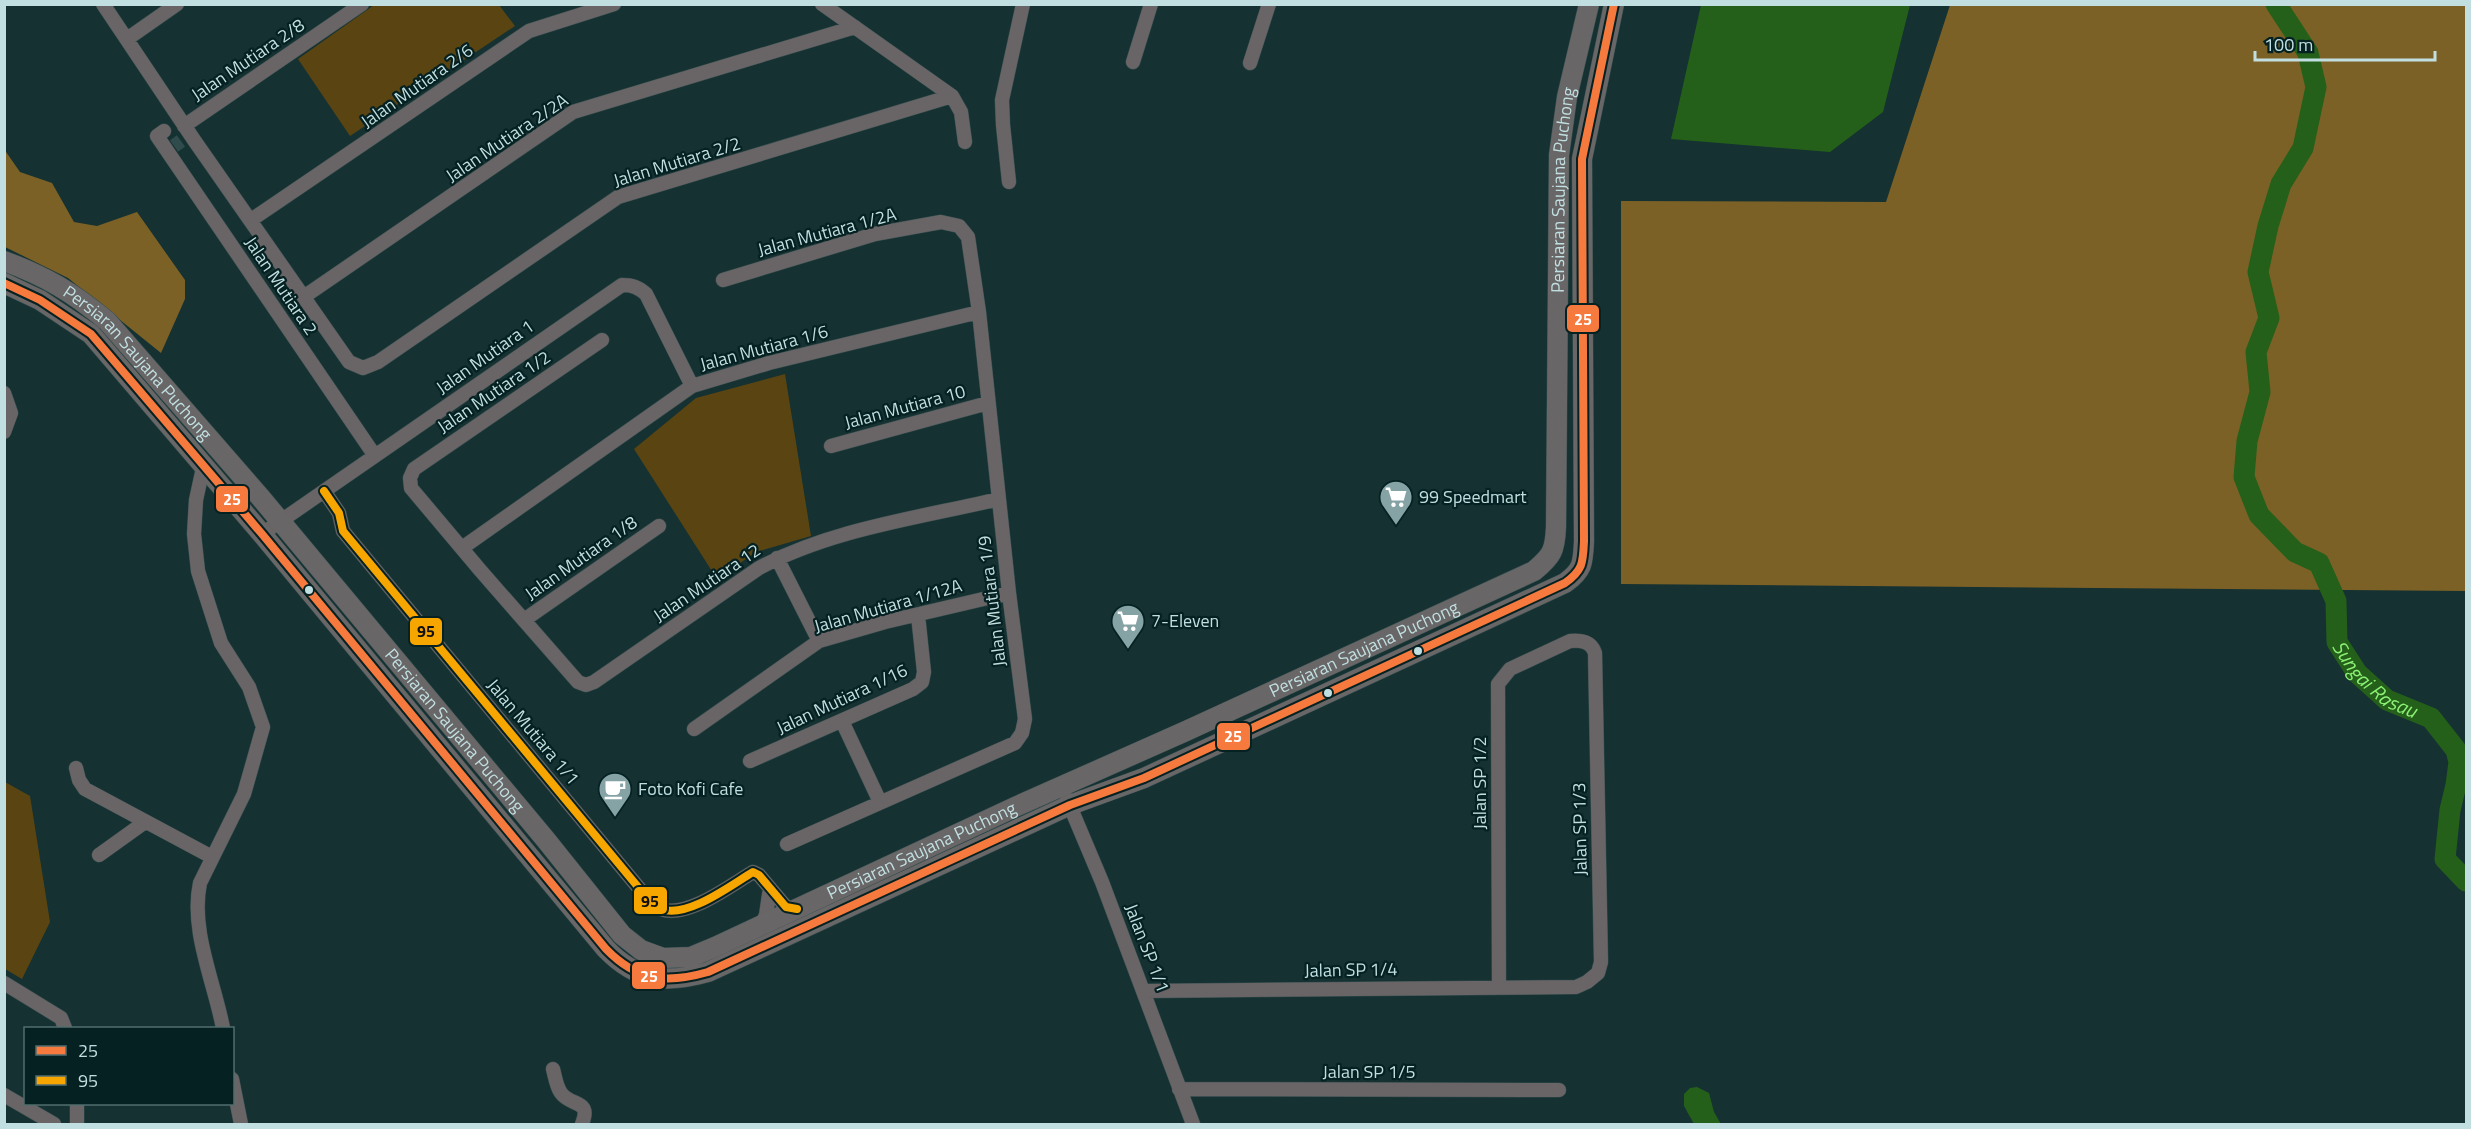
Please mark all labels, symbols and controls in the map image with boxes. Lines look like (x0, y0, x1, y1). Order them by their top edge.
street label: Jalan Mutiara 2/8 (186, 12, 310, 108)
scale bar (2255, 24, 2435, 62)
text: 100 m (2264, 31, 2313, 58)
street label: Jalan Mutiara 2/6 (355, 37, 478, 134)
street label: Persiaran Saujana Puchong (1544, 84, 1582, 293)
street label: Jalan Mutiara 2/2A (440, 86, 574, 189)
street label: Jalan Mutiara 2/2 (610, 129, 744, 194)
street label: Jalan Mutiara 1/2A (755, 200, 899, 263)
street label: Jalan Mutiara 2 (238, 231, 325, 341)
street label: Persiaran Saujana Puchong (58, 278, 219, 446)
line badge: 25 (1566, 304, 1600, 333)
text: 25 (1574, 307, 1592, 331)
street label: Jalan Mutiara 1 (430, 313, 539, 400)
street label: Jalan Mutiara 1/6 (697, 317, 831, 378)
street label: Jalan Mutiara 1/2 (432, 344, 556, 440)
street label: Jalan Mutiara 10 (841, 377, 968, 436)
supermarket icon: 99 Speedmart (1378, 479, 1414, 526)
place label: 99 Speedmart (1419, 483, 1527, 510)
line badge: 25 (215, 485, 249, 513)
text: 25 (223, 487, 241, 511)
street label: Jalan Mutiara 1/8 (519, 509, 642, 606)
street label: Jalan Mutiara 1/9 (970, 534, 1013, 668)
street label: Jalan Mutiara 12 (648, 537, 766, 629)
street label: Jalan Mutiara 1/12A (811, 571, 965, 640)
unlabelled marker (303, 584, 315, 596)
street label: Persiaran Saujana Puchong (1264, 593, 1463, 704)
supermarket icon: 7-Eleven (1110, 603, 1146, 650)
place label: 7-Eleven (1151, 607, 1219, 634)
line badge: 95 (409, 617, 443, 646)
text: 95 (417, 619, 435, 643)
water label: Sungai Rasau (2325, 634, 2423, 726)
street label: Persiaran Saujana Puchong (379, 642, 531, 818)
unlabelled marker (1412, 645, 1424, 657)
street label: Jalan Mutiara 1/16 (772, 656, 912, 741)
street label: Jalan Mutiara 1/1 (481, 673, 586, 791)
unlabelled marker (1322, 687, 1334, 699)
line badge: 25 (1216, 722, 1251, 751)
text: 25 (1224, 724, 1242, 748)
street label: Jalan SP 1/2 (1466, 737, 1493, 830)
cafe icon: Foto Kofi Cafe (597, 771, 633, 818)
place label: Foto Kofi Cafe (638, 775, 743, 802)
street label: Jalan SP 1/3 (1565, 782, 1594, 876)
street label: Persiaran Saujana Puchong (822, 794, 1021, 906)
line badge: 95 (633, 886, 668, 915)
text: 95 (641, 889, 659, 913)
street label: Jalan SP 1/1 (1118, 900, 1177, 996)
street label: Jalan SP 1/4 (1304, 955, 1398, 984)
line badge: 25 (631, 961, 666, 990)
text: 25 (640, 964, 658, 988)
legend (24, 1027, 234, 1105)
text: 25 (78, 1037, 98, 1064)
street label: Jalan SP 1/5 (1323, 1058, 1416, 1085)
text: 95 (78, 1067, 98, 1094)

